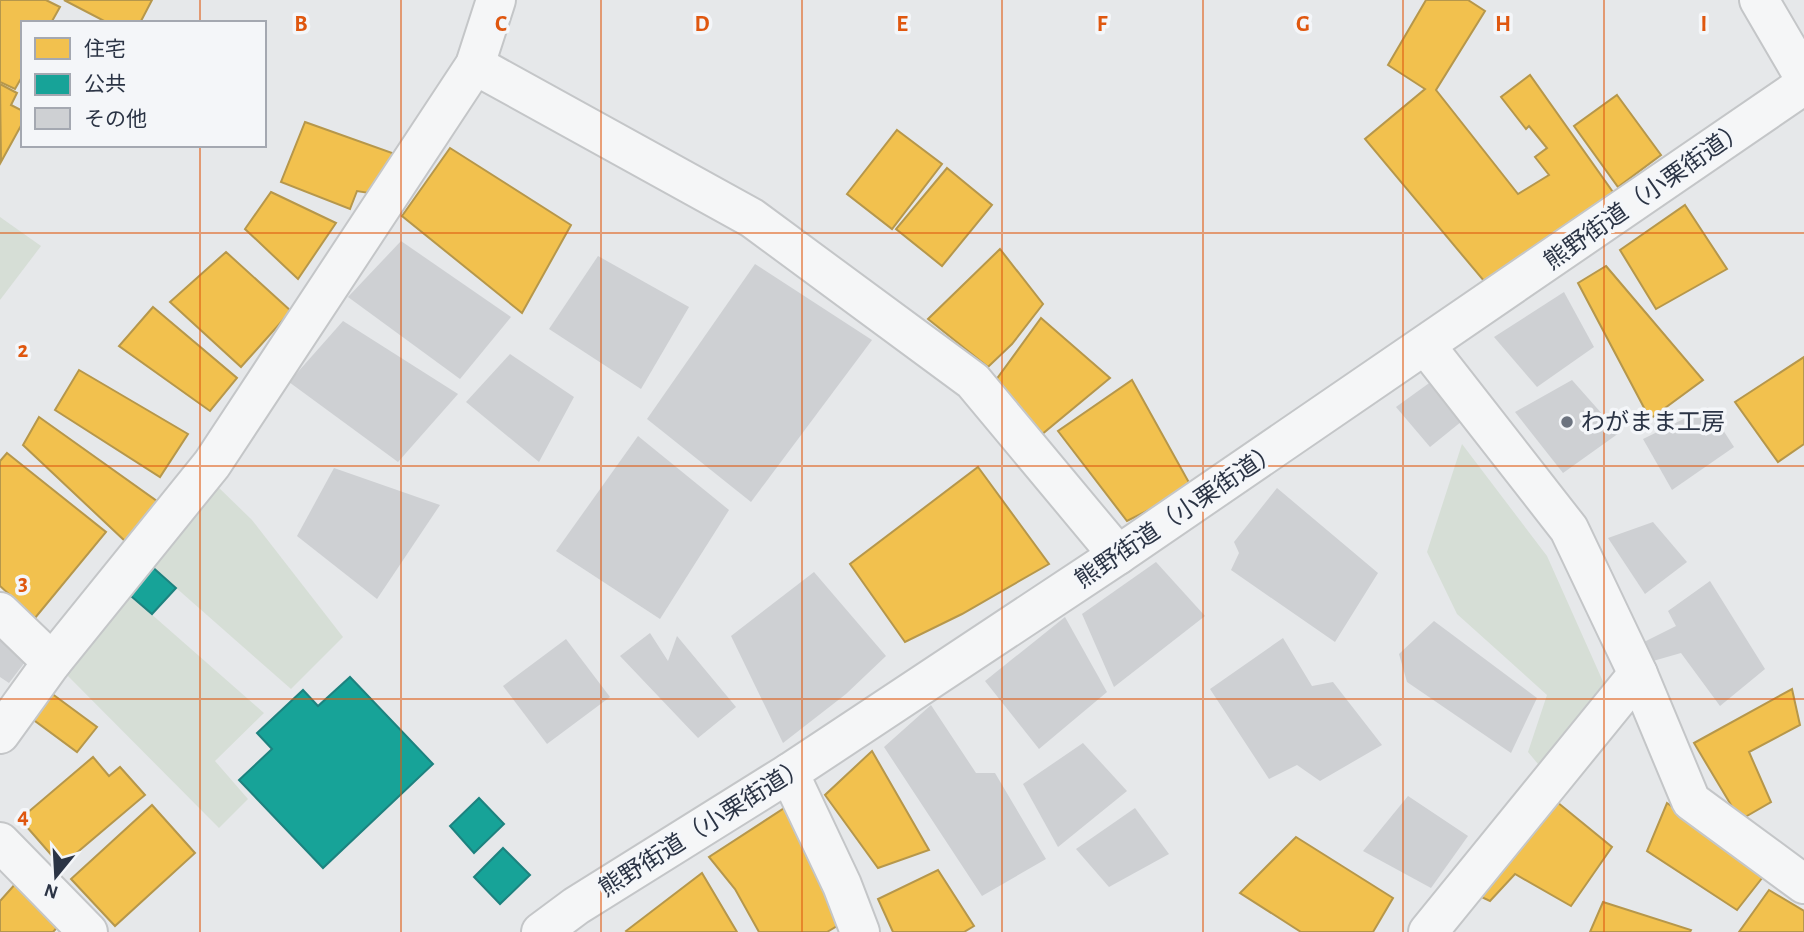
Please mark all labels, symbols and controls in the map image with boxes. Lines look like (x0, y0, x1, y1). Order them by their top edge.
text: B (294, 13, 308, 36)
text: C (495, 13, 507, 36)
text: D (694, 13, 710, 36)
text: E (896, 13, 908, 36)
text: F (1097, 13, 1108, 36)
text: G (1296, 13, 1310, 36)
text: H (1495, 13, 1511, 36)
text: I (1701, 13, 1707, 36)
legend (21, 21, 266, 147)
text: 住宅 (84, 38, 126, 60)
text: 公共 (84, 73, 126, 95)
text: その他 (84, 108, 147, 130)
street label: 熊野街道（小栗街道） (1539, 116, 1751, 274)
text: 2 (18, 339, 29, 362)
place label: わがまま工房 (1581, 409, 1725, 435)
marker: わがまま工房 (1559, 414, 1575, 430)
street label: 熊野街道（小栗街道） (1070, 437, 1284, 593)
text: 3 (18, 572, 28, 595)
street label: 熊野街道（小栗街道） (594, 752, 812, 902)
text: 4 (17, 805, 29, 828)
north arrow (21, 841, 91, 911)
text: N (42, 880, 60, 902)

